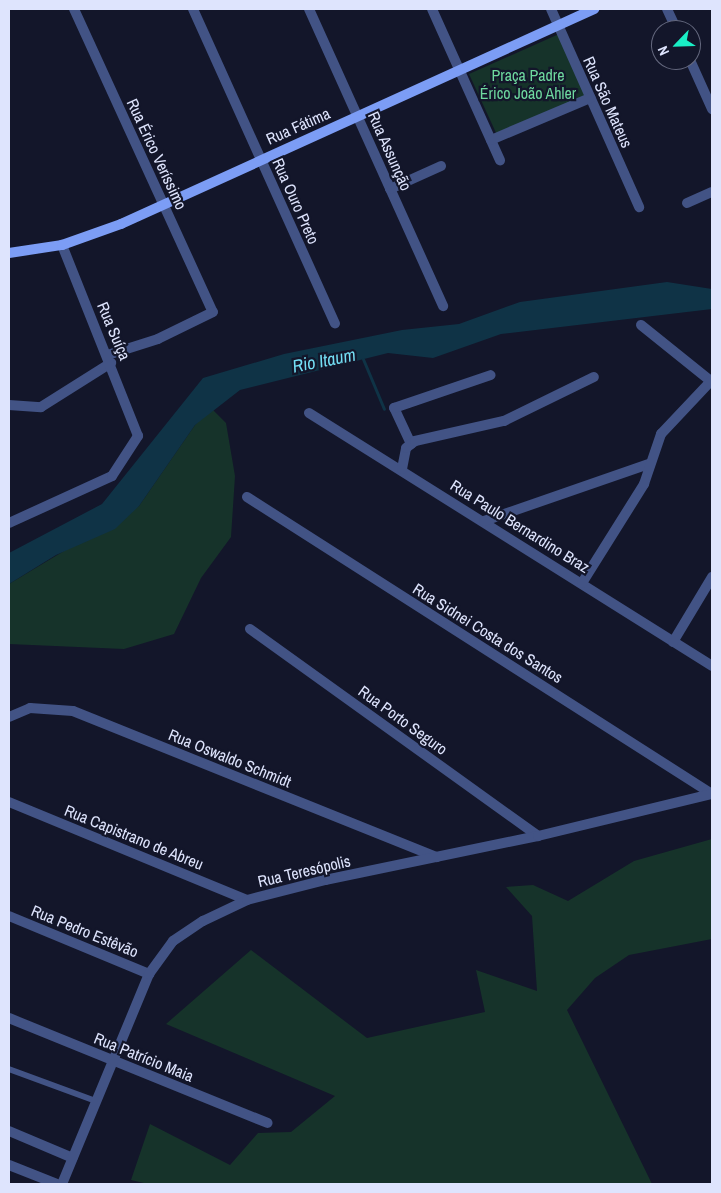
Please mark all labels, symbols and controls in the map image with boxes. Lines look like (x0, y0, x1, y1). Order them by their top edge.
north arrow (651, 20, 701, 70)
text: N (653, 43, 673, 58)
street label: Rua São Mateus (579, 53, 637, 151)
park label: Praça Padre Érico João Ahler (480, 65, 576, 103)
street label: Rua Érico Veríssimo (123, 95, 191, 213)
street label: Rua Fátima (263, 103, 333, 149)
street label: Rua Assunção (364, 108, 416, 194)
street label: Rua Ouro Preto (269, 155, 323, 247)
street label: Rua Suíça (93, 299, 135, 363)
water label: Rio Itaum (291, 344, 357, 378)
street label: Rua Paulo Bernardino Braz (447, 475, 593, 577)
street label: Rua Sidnei Costa dos Santos (410, 579, 566, 687)
street label: Rua Porto Seguro (355, 681, 451, 759)
street label: Rua Oswaldo Schmidt (166, 725, 294, 791)
street label: Rua Capistrano de Abreu (61, 800, 207, 874)
street label: Rua Teresópolis (256, 851, 352, 891)
street label: Rua Pedro Estêvão (29, 901, 141, 961)
street label: Rua Patrício Maia (91, 1028, 197, 1086)

